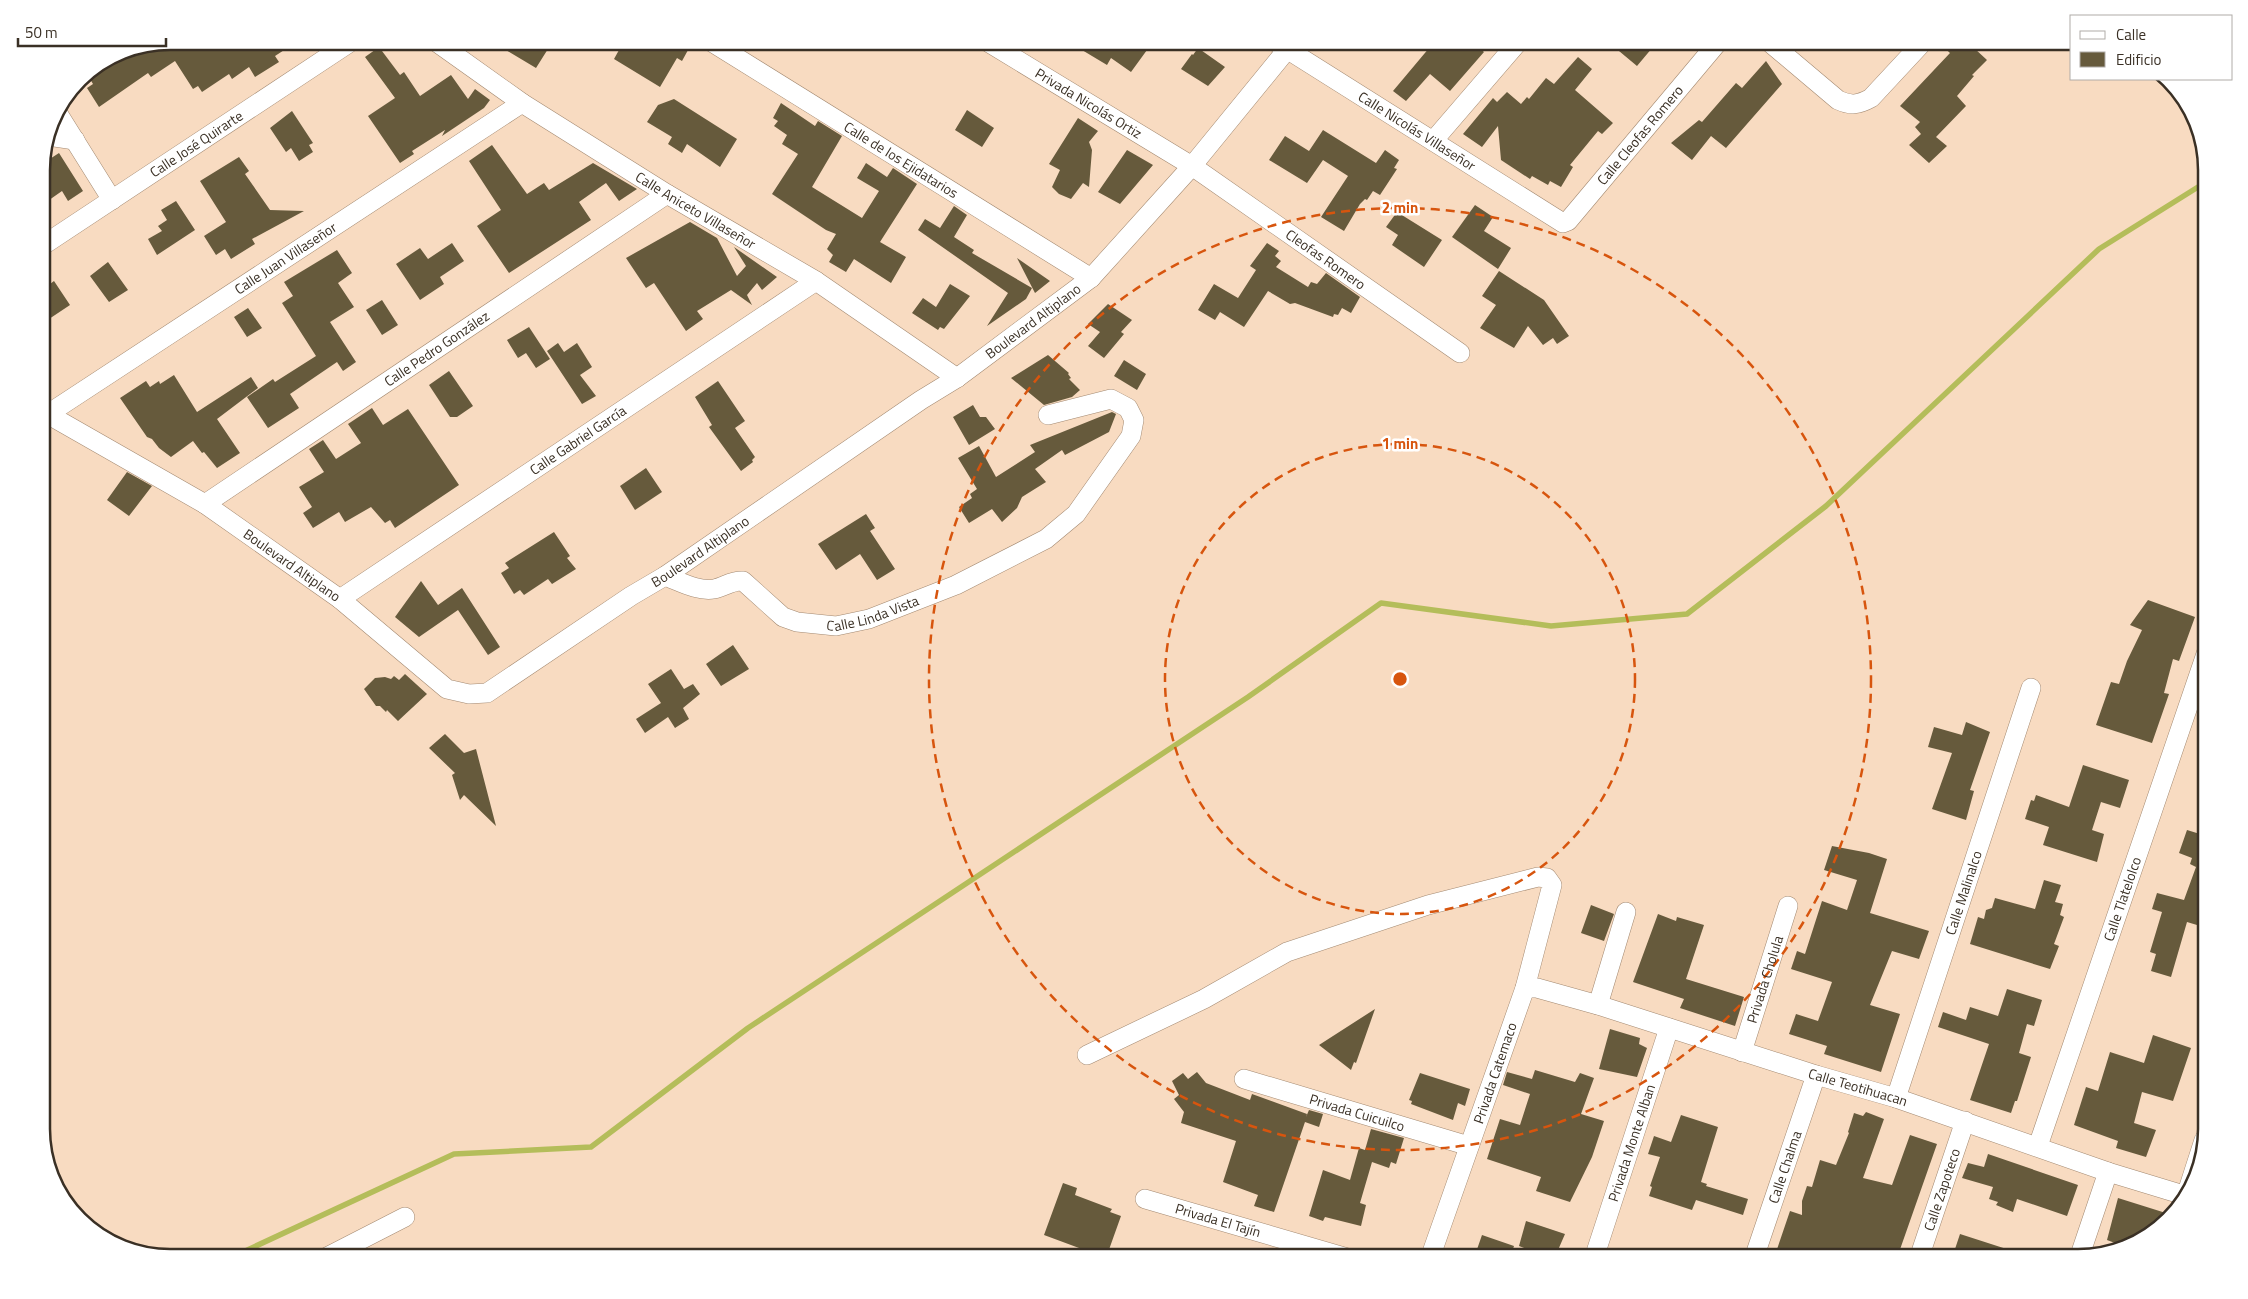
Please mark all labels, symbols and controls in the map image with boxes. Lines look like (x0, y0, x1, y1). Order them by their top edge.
scale bar (18, 15, 165, 47)
legend (2070, 15, 2233, 80)
text: 50 m (25, 21, 58, 44)
text: Calle (2116, 23, 2146, 46)
text: Edificio (2116, 48, 2161, 71)
street label: Privada Nicolás Ortiz (1031, 62, 1146, 143)
street label: Calle Cleofas Romero (1592, 80, 1688, 189)
street label: Calle Nicolás Villaseñor (1354, 86, 1480, 176)
street label: Calle José Quirarte (145, 105, 247, 182)
street label: Calle de los Ejidatarios (840, 116, 963, 203)
street label: Calle Aniceto Villaseñor (632, 166, 760, 254)
text: 2 min (1382, 196, 1418, 219)
street label: Calle Juan Villaseñor (230, 216, 341, 299)
street label: Cleofas Romero (1282, 224, 1370, 294)
street label: Boulevard Altiplano (981, 278, 1085, 364)
street label: Calle Pedro González (380, 305, 493, 391)
street label: Calle Gabriel García (525, 400, 630, 480)
text: 1 min (1382, 432, 1418, 455)
street label: Boulevard Altiplano (647, 510, 753, 592)
street label: Boulevard Altiplano (239, 523, 345, 606)
street label: Calle Linda Vista (826, 590, 922, 636)
centre of rings (1391, 670, 1409, 688)
street label: Calle Malinalco (1939, 848, 1987, 938)
street label: Calle Tlatelolco (2098, 854, 2146, 944)
street label: Privada Cholula (1741, 933, 1788, 1026)
street label: Privada Catemaco (1467, 1019, 1522, 1126)
street label: Calle Teotihuacan (1806, 1062, 1911, 1111)
street label: Privada Monte Alban (1602, 1081, 1660, 1204)
street label: Privada Cuicuilco (1307, 1088, 1408, 1136)
street label: Calle Chalma (1762, 1128, 1806, 1206)
street label: Calle Zapoteco (1918, 1145, 1965, 1234)
street label: Privada El Tajín (1173, 1197, 1263, 1242)

